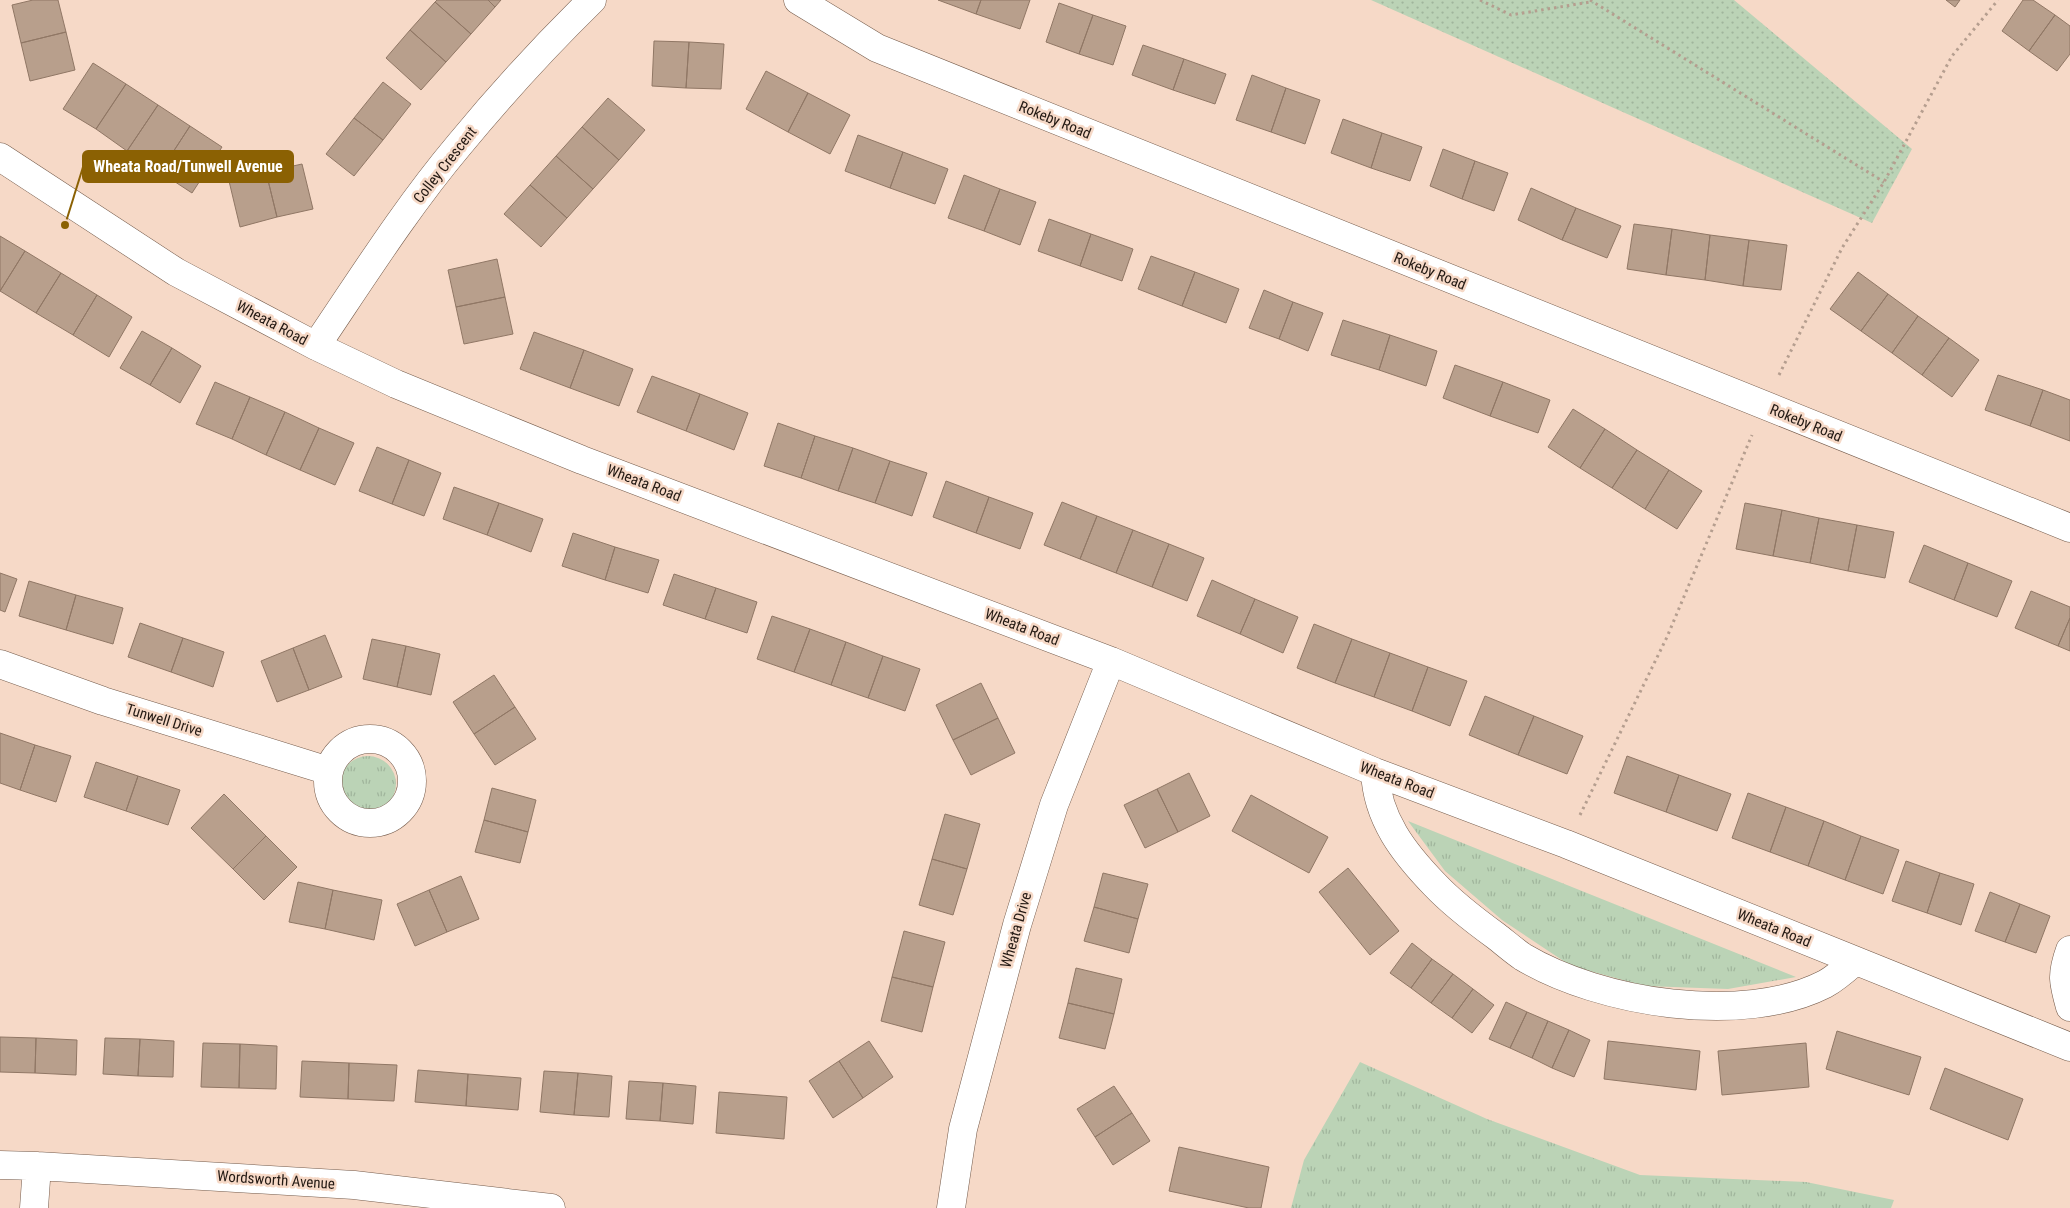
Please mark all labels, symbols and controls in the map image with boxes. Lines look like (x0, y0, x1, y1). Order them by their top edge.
street label: Rokeby Road (1016, 97, 1094, 143)
street label: Colley Crescent (410, 123, 480, 207)
callout: Wheata Road/Tunwell Avenue (83, 151, 293, 182)
text: Wheata Road/Tunwell Avenue (93, 157, 283, 176)
street label: Rokeby Road (1391, 248, 1469, 294)
street label: Wheata Road (233, 297, 311, 349)
street label: Rokeby Road (1767, 400, 1845, 446)
street label: Wheata Road (604, 461, 684, 505)
street label: Wheata Road (982, 605, 1062, 649)
street label: Tunwell Drive (124, 700, 204, 740)
street label: Wheata Road (1357, 758, 1437, 802)
street label: Wheata Drive (997, 890, 1035, 970)
street label: Wheata Road (1734, 905, 1814, 951)
street label: Wordsworth Avenue (217, 1167, 335, 1193)

